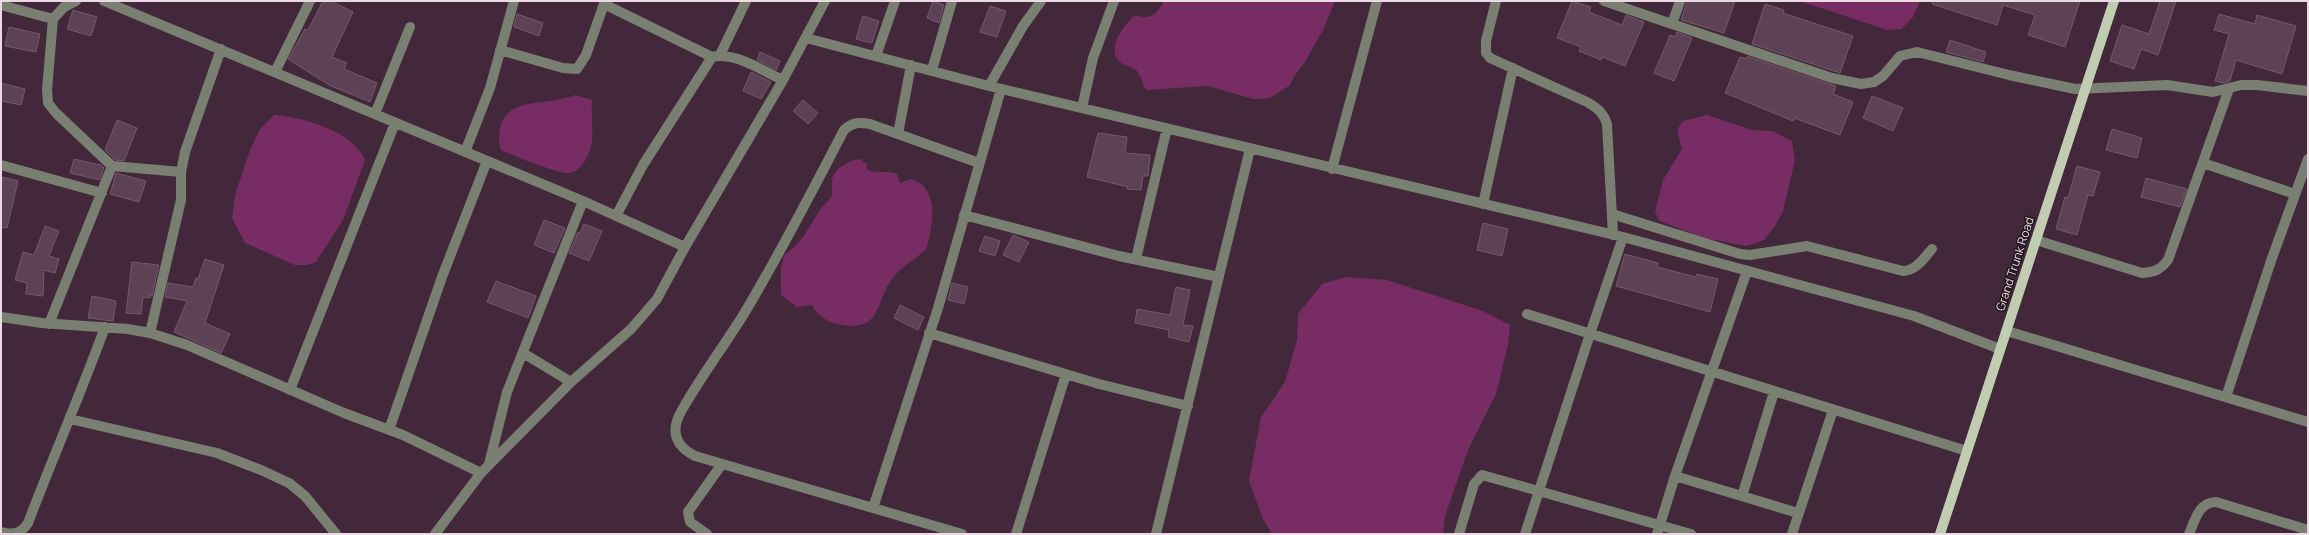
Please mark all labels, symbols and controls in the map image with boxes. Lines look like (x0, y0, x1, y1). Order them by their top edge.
street label: Grand Trunk Road (1991, 215, 2038, 313)

